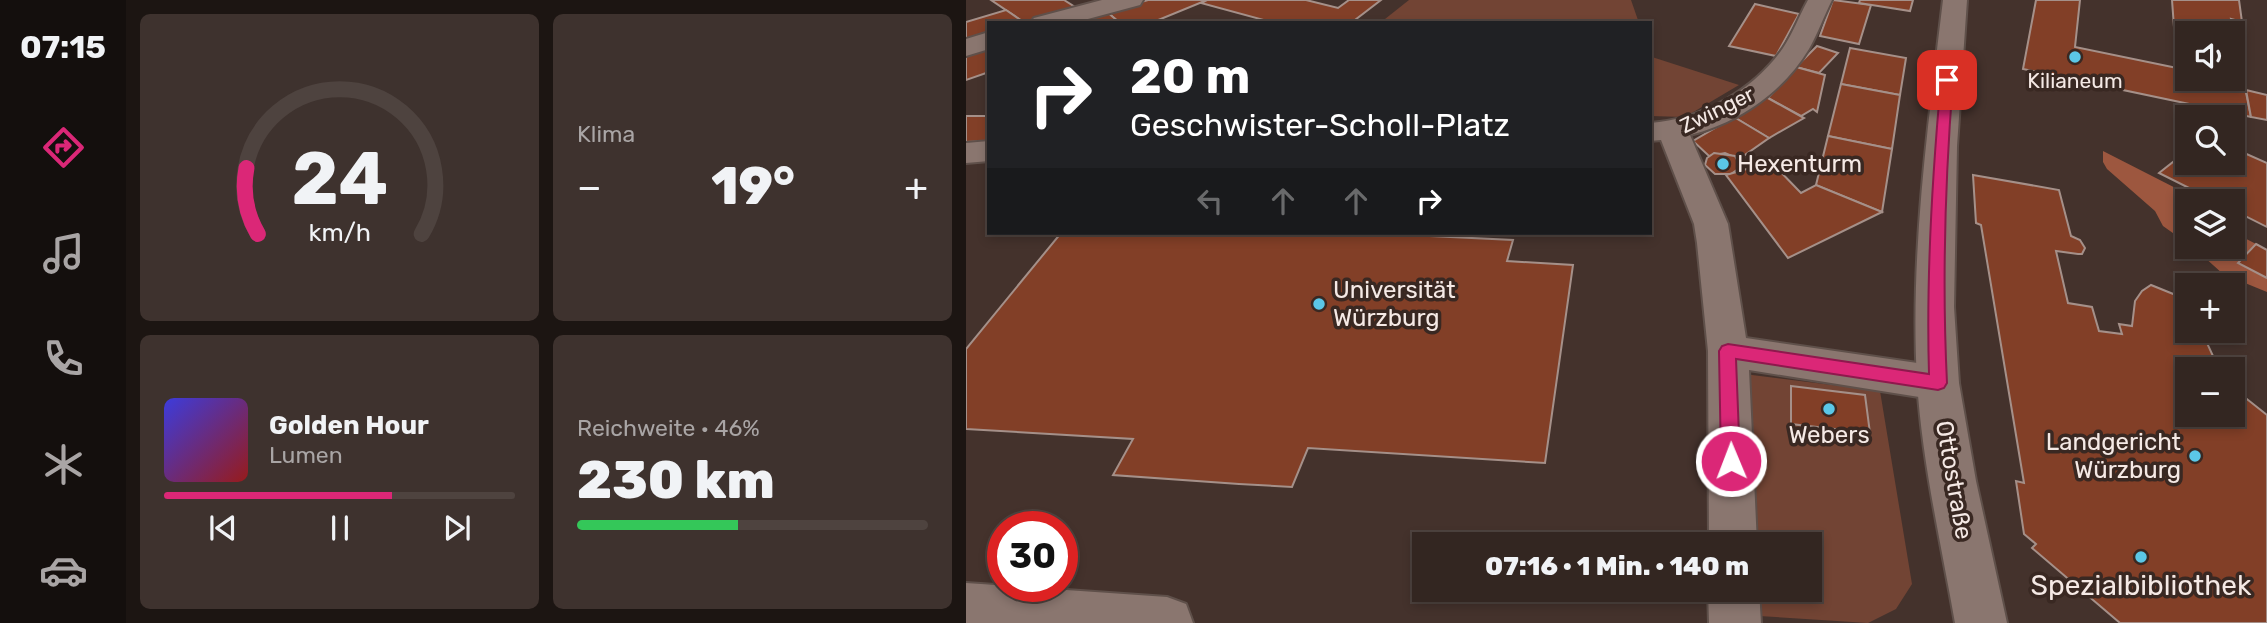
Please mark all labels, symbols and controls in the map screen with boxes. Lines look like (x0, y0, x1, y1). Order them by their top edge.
map controls (2175, 21, 2245, 427)
button: sound (2175, 21, 2245, 91)
text: 07:15 (20, 28, 106, 66)
text: 20 m (1130, 47, 1251, 105)
icon: right (1015, 49, 1106, 140)
marker: Kilianeum (2067, 49, 2083, 65)
pin (1917, 50, 1977, 110)
icon: arrive (1928, 61, 1966, 99)
place label: Kilianeum (2027, 68, 2123, 93)
street label: Zwinger (1676, 81, 1758, 138)
button: search (2175, 105, 2245, 175)
text: Geschwister-Scholl-Platz (1130, 106, 1510, 144)
text: Klima (577, 120, 635, 148)
icon: directions (39, 123, 88, 172)
text: 24 (291, 136, 388, 222)
place label: Hexenturm (1737, 150, 1862, 178)
text: 19° (711, 155, 795, 217)
marker: Hexenturm (1715, 156, 1731, 172)
text: − (577, 164, 602, 210)
text: + (904, 164, 928, 210)
icon: left (1191, 182, 1229, 220)
icon: ahead (1264, 182, 1302, 220)
icon: ahead (1337, 182, 1375, 220)
icon: right (1410, 182, 1448, 220)
button: layers (2175, 189, 2245, 259)
text: km/h (308, 217, 371, 246)
icon: music (39, 229, 88, 278)
button: + (2175, 273, 2245, 343)
place label: Universität Würzburg (1333, 276, 1456, 332)
marker: Universität Würzburg (1311, 296, 1327, 312)
icon: phone (39, 334, 88, 383)
button: − (2175, 357, 2245, 427)
marker: Webers (1821, 401, 1837, 417)
text: Golden Hour (269, 410, 429, 441)
text: Reichweite · 46% (577, 414, 760, 442)
street label: Ottostraße (1930, 418, 1978, 542)
place label: Webers (1788, 421, 1870, 449)
position arrow (1694, 424, 1768, 498)
place label: Landgericht Würzburg (2046, 428, 2181, 484)
icon: climate (39, 440, 88, 489)
text: Lumen (269, 441, 343, 469)
marker: Landgericht Würzburg (2187, 448, 2203, 464)
text: 230 km (577, 449, 775, 511)
icon: previous (204, 509, 242, 547)
icon: pause (321, 509, 359, 547)
icon: next (438, 509, 476, 547)
speed limit sign: 30 (987, 511, 1078, 602)
icon: car (39, 546, 88, 595)
marker: Spezialbibliothek (2133, 549, 2149, 565)
text: 07:16 · 1 Min. · 140 m (1485, 551, 1749, 582)
place label: Spezialbibliothek (2031, 569, 2252, 602)

